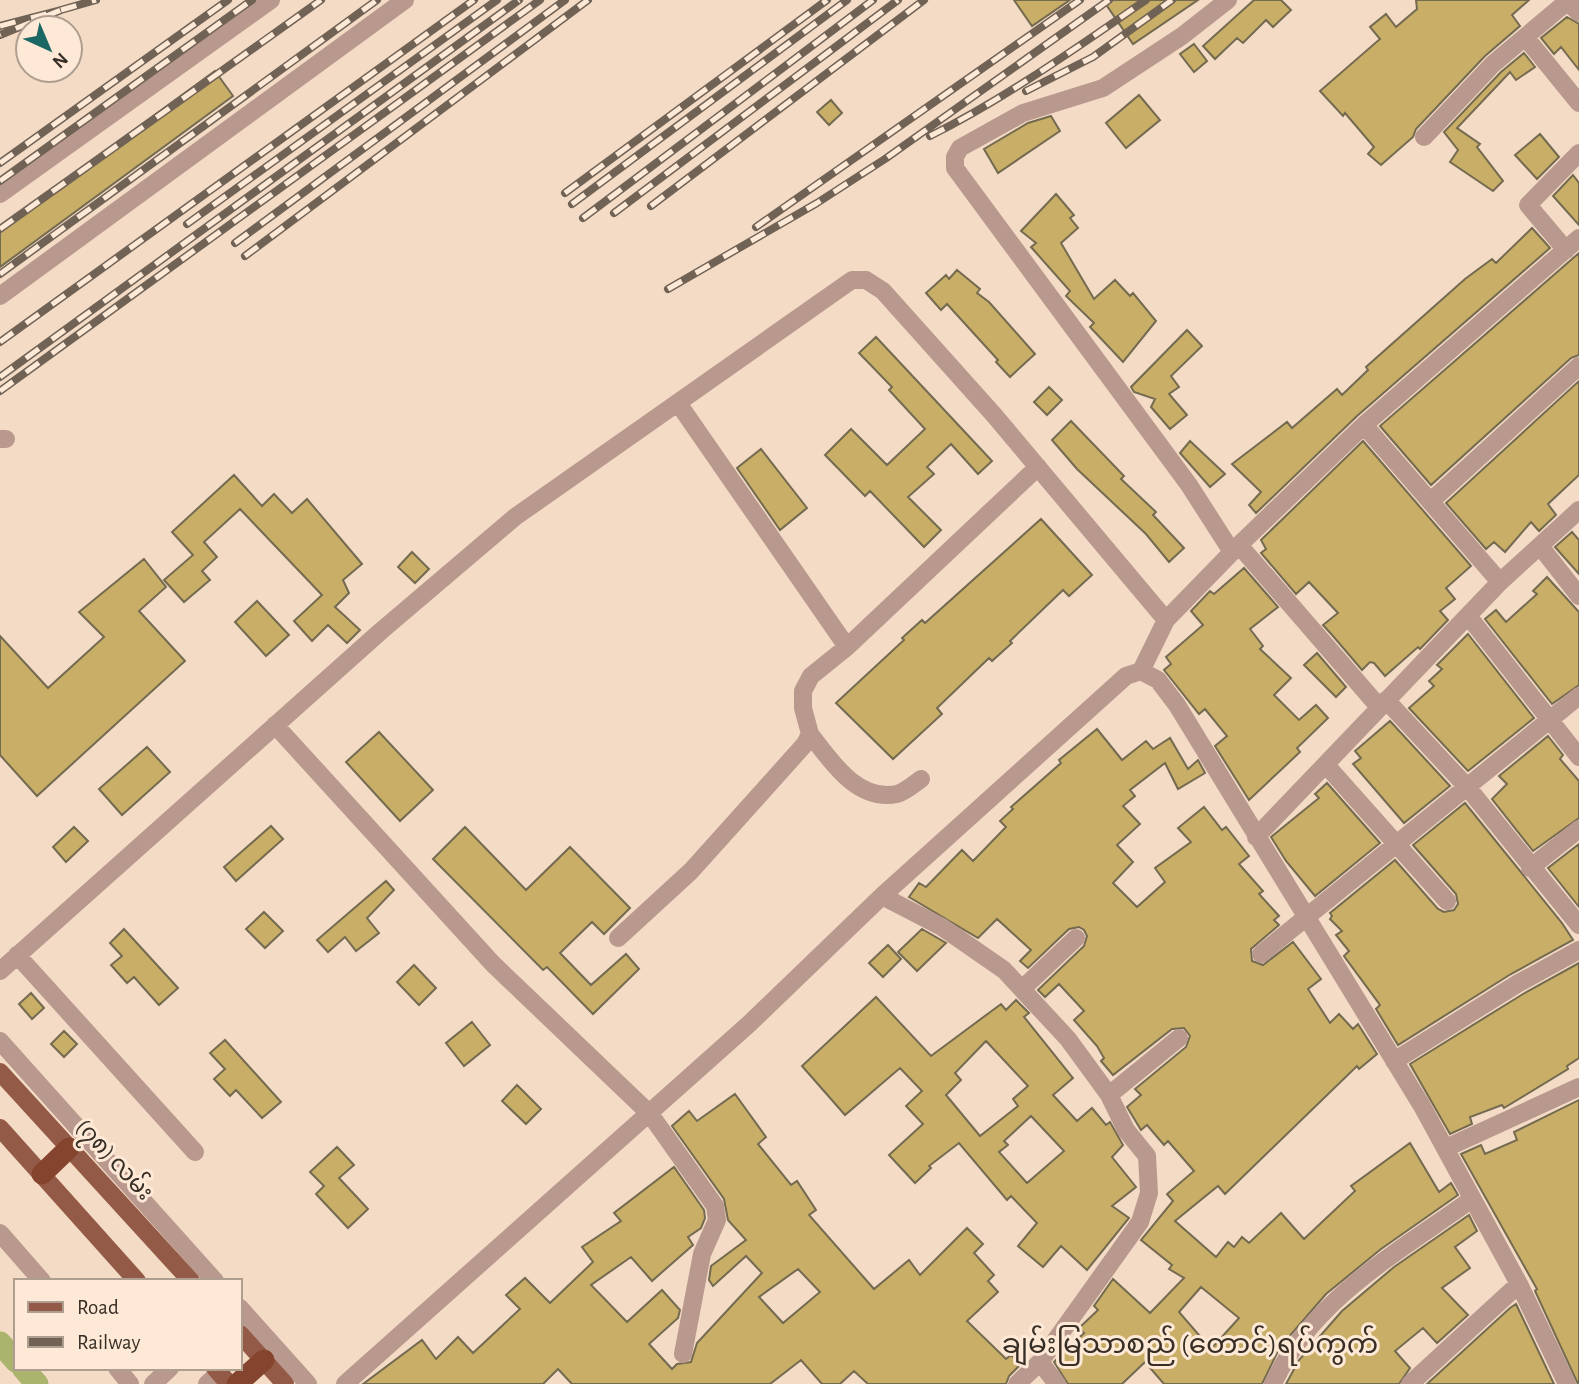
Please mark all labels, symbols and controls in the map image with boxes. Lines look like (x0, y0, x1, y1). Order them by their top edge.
north arrow (14, 14, 84, 84)
text: N (48, 49, 71, 72)
street label: (၇၈) လမ်း (66, 1112, 161, 1209)
legend (14, 1279, 242, 1370)
text: Road (77, 1297, 119, 1318)
district label: ချမ်းမြသာစည် (တောင်)ရပ်ကွက် (1002, 1325, 1378, 1366)
text: Railway (77, 1332, 140, 1353)

